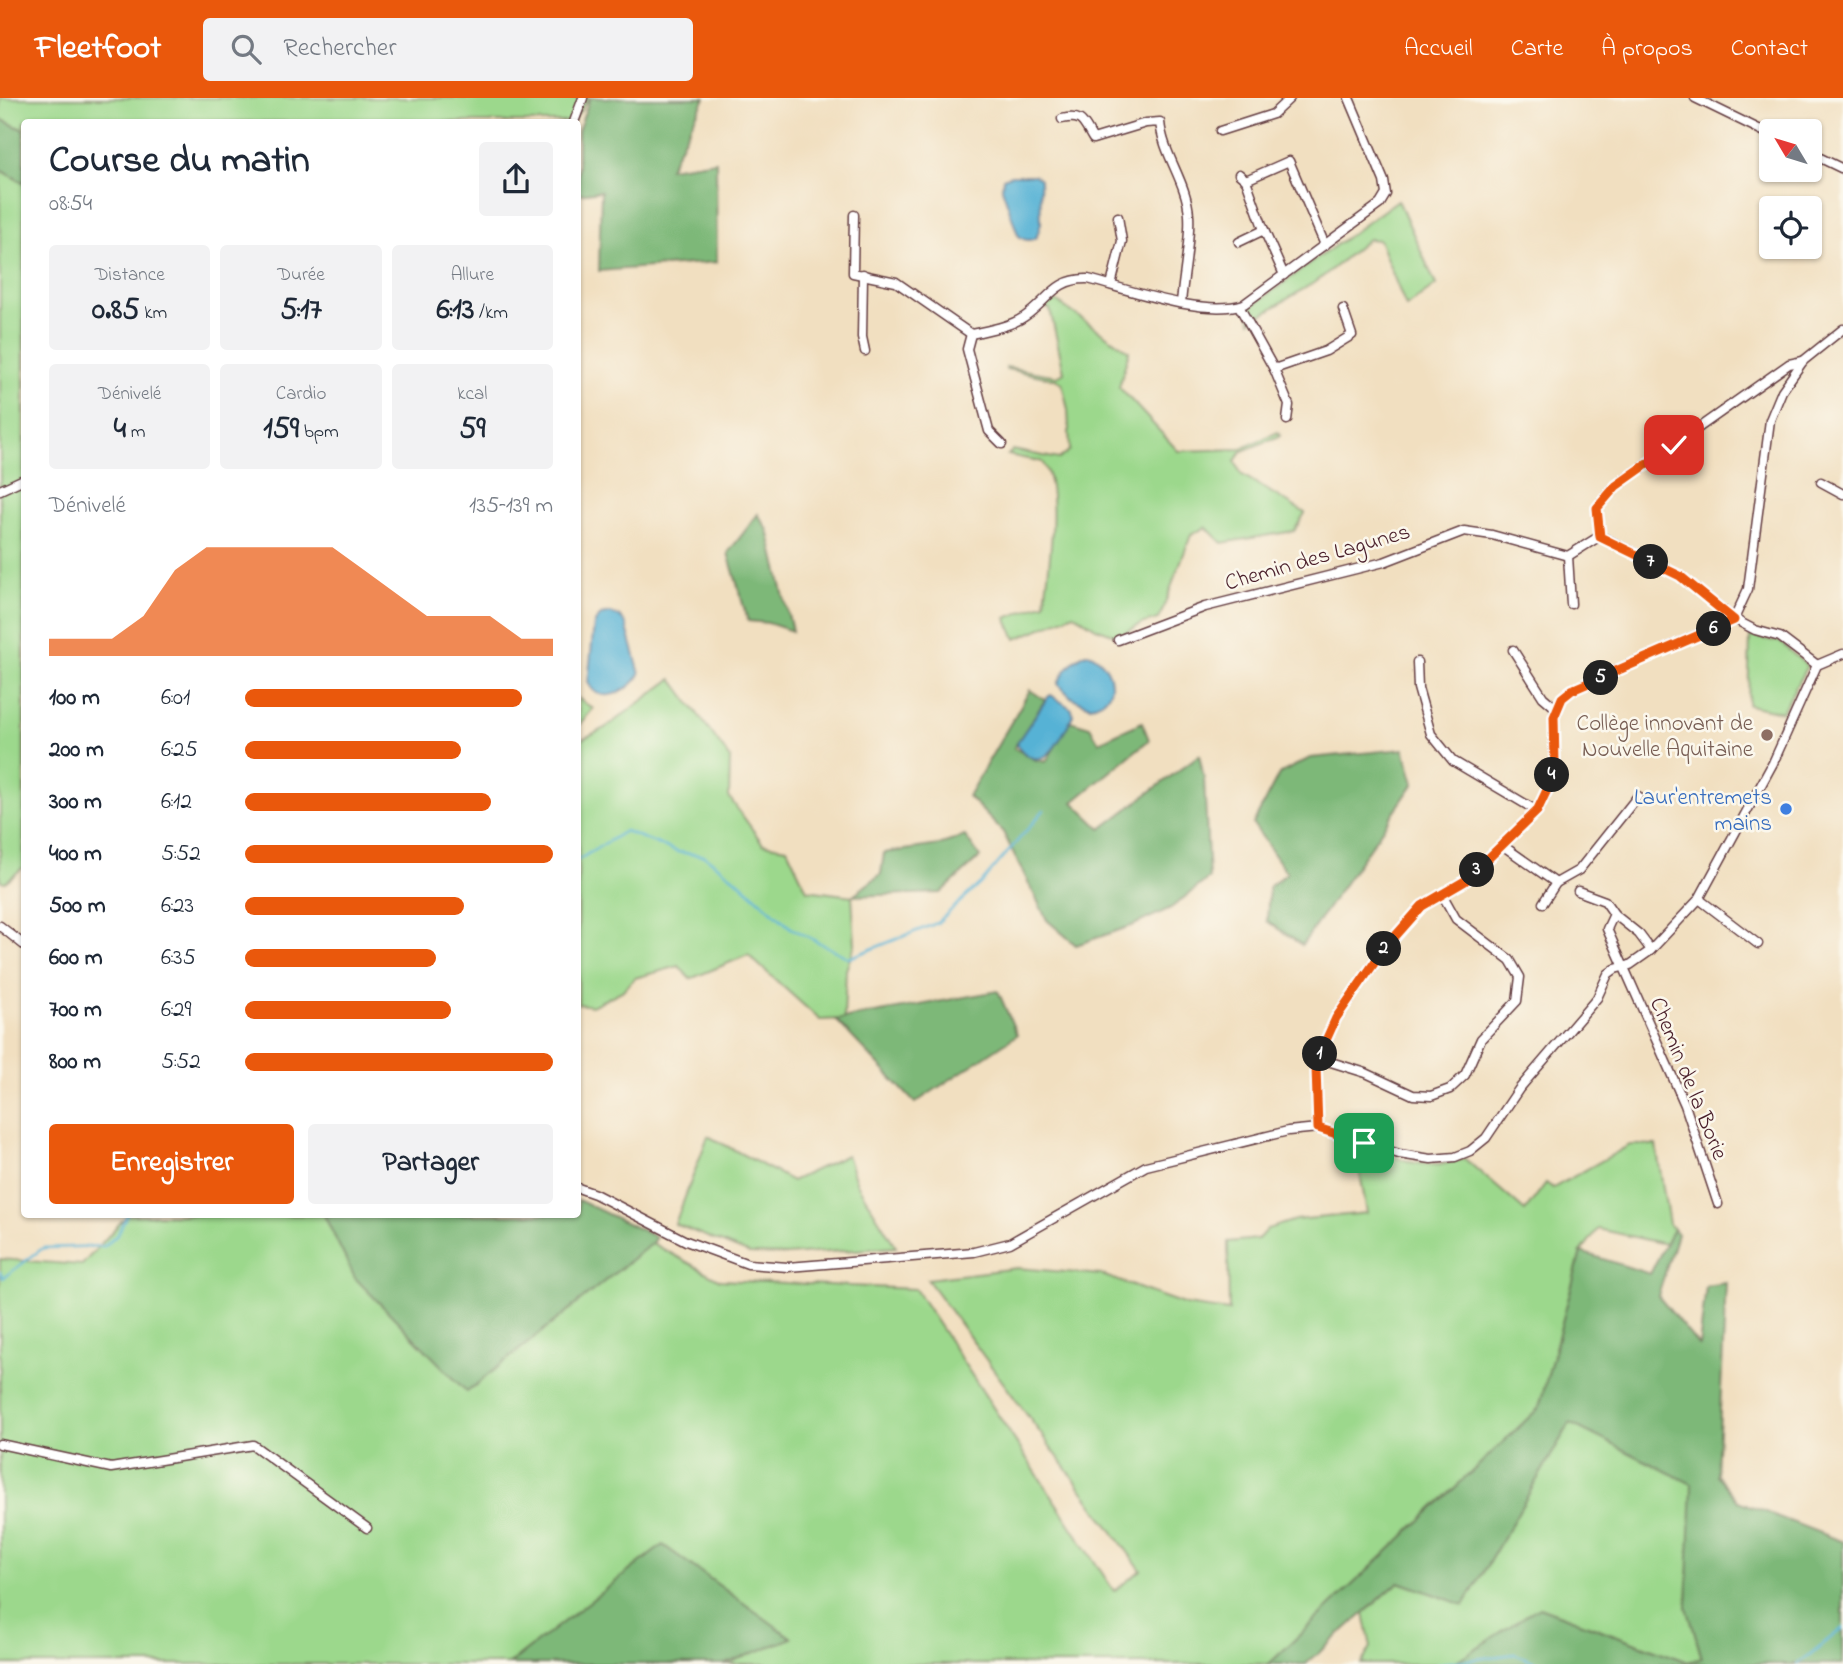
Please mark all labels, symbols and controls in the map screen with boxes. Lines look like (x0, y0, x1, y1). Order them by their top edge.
search box (203, 18, 693, 81)
text: Fleetfoot (35, 25, 161, 73)
icon: search (227, 30, 265, 68)
text: Rechercher (283, 30, 397, 68)
text: Accueil (1404, 32, 1473, 67)
text: Carte (1511, 32, 1563, 67)
text: À propos (1601, 32, 1693, 67)
text: Contact (1731, 32, 1808, 67)
north arrow (1759, 119, 1822, 182)
map controls (1759, 119, 1822, 259)
text: Course du matin (49, 134, 310, 190)
button: share (479, 142, 553, 216)
text: 08:54 (49, 188, 92, 221)
button: locate (1759, 196, 1822, 259)
text: Distance (95, 262, 165, 289)
text: Durée (277, 262, 325, 289)
text: Allure (451, 262, 494, 289)
text: 0.85 (92, 289, 140, 333)
text: 5:17 (280, 289, 322, 333)
text: 6:13 (437, 289, 474, 333)
text: km (140, 300, 167, 327)
text: /km (474, 300, 508, 327)
text: Dénivelé (98, 381, 161, 408)
text: Cardio (276, 381, 326, 408)
text: kcal (457, 381, 487, 408)
text: 4 (114, 408, 126, 452)
text: 159 (263, 408, 299, 452)
text: 59 (459, 408, 485, 452)
pin (1644, 415, 1704, 475)
text: m (126, 419, 146, 446)
text: bpm (299, 419, 339, 446)
icon: check (1655, 426, 1693, 464)
text: Dénivelé (49, 490, 126, 523)
text: 135–139 m (469, 490, 553, 523)
street label: Chemin des Lagunes (1221, 516, 1414, 602)
pin: 7 (1634, 545, 1668, 580)
text: 7 (1647, 548, 1654, 575)
pin: 6 (1696, 612, 1732, 646)
text: 6 (1709, 615, 1718, 642)
pin: 5 (1584, 660, 1618, 696)
text: 5 (1595, 664, 1606, 691)
text: 100 m (49, 682, 100, 715)
text: 6:01 (161, 682, 190, 715)
place label: Collège innovant de Nouvelle Aquitaine (1577, 708, 1754, 767)
marker: Collège innovant de Nouvelle Aquitaine (1759, 727, 1775, 743)
text: 200 m (49, 734, 104, 767)
text: 6:25 (161, 734, 198, 767)
pin: 4 (1534, 758, 1570, 792)
text: 4 (1548, 761, 1555, 788)
place label: Laur'entremets mains (1634, 782, 1772, 841)
text: 300 m (49, 786, 102, 819)
text: 6:12 (161, 786, 192, 819)
marker: Laur'entremets mains (1778, 801, 1794, 817)
text: 400 m (49, 838, 102, 871)
text: 5:52 (161, 838, 201, 871)
pin: 3 (1460, 852, 1494, 888)
text: 3 (1473, 856, 1480, 883)
text: 500 m (49, 890, 106, 923)
text: 6:23 (161, 890, 194, 923)
pin: 2 (1366, 932, 1402, 966)
text: 2 (1379, 935, 1388, 962)
text: 600 m (49, 942, 103, 975)
text: 6:35 (161, 942, 196, 975)
street label: Chemin de la Borie (1640, 993, 1736, 1166)
text: 700 m (49, 994, 102, 1027)
text: 6:29 (161, 994, 191, 1027)
pin: 1 (1302, 1037, 1338, 1072)
text: 1 (1316, 1040, 1323, 1067)
text: 800 m (49, 1046, 101, 1079)
text: 5:52 (161, 1046, 201, 1079)
pin (1334, 1113, 1394, 1173)
button: Enregistrer (49, 1124, 294, 1204)
button: Partager (308, 1124, 553, 1204)
icon: arrive (1345, 1124, 1383, 1162)

